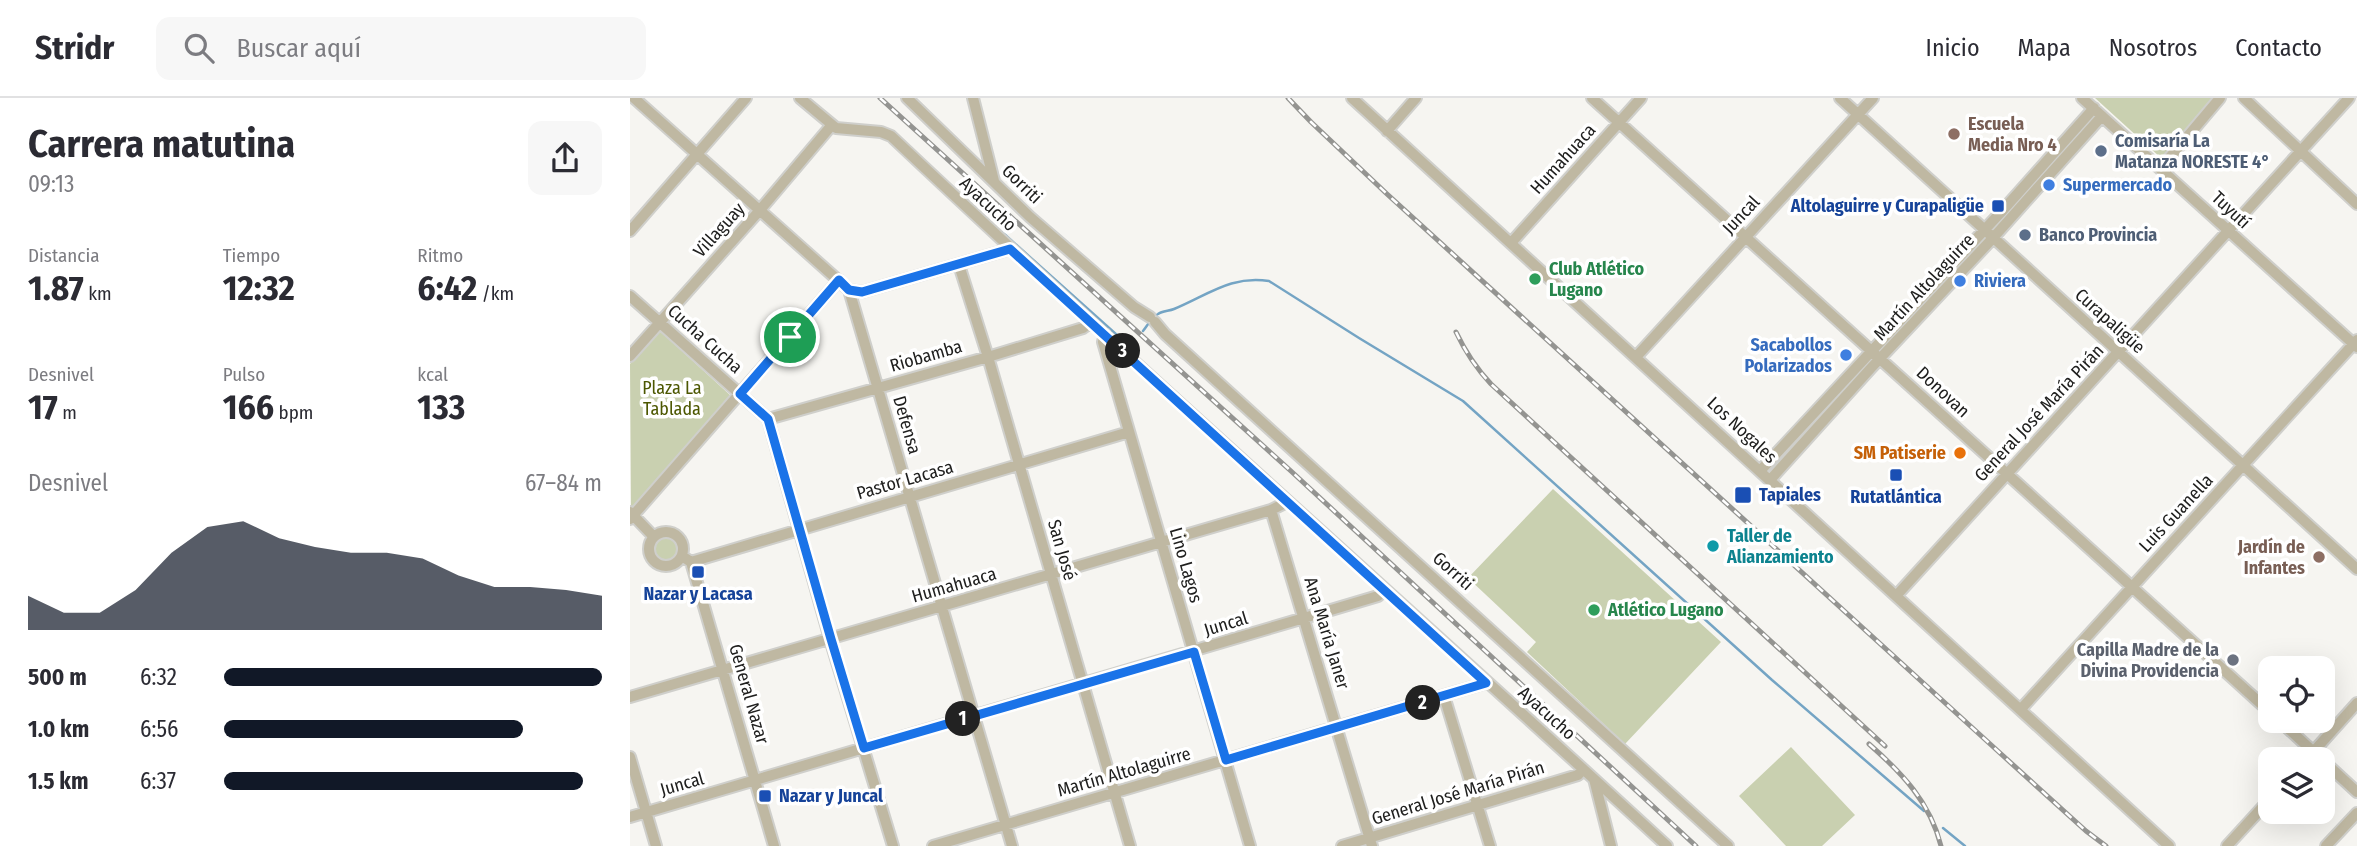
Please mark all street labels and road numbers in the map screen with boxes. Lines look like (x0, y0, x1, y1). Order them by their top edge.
street label: Humahuaca (1526, 119, 1600, 199)
street label: Gorriti (997, 160, 1047, 208)
street label: Ayacucho (955, 172, 1021, 236)
street label: Tuyutí (2207, 187, 2255, 234)
street label: Juncal (1718, 191, 1764, 239)
street label: Villaguay (689, 198, 749, 262)
street label: Martín Altolaguirre (1869, 229, 1979, 345)
street label: Curapaligüe (2070, 284, 2150, 358)
street label: Cucha Cucha (663, 300, 747, 378)
street label: Riobamba (887, 335, 965, 377)
street label: General José María Pirán (1970, 340, 2108, 486)
street label: Donovan (1912, 362, 1974, 422)
street label: Los Nogales (1703, 392, 1782, 468)
street label: Defensa (888, 393, 926, 457)
street label: Pastor Lacasa (854, 456, 956, 504)
street label: Luis Guanella (2134, 469, 2218, 557)
street label: San José (1043, 517, 1081, 583)
street label: Lino Lagos (1165, 525, 1207, 606)
street label: Gorriti (1428, 547, 1478, 595)
street label: Humahuaca (909, 562, 999, 608)
street label: Ana María Janer (1300, 574, 1355, 692)
street label: Juncal (1201, 607, 1251, 641)
street label: General Nazar (724, 642, 774, 747)
street label: Ayacucho (1514, 682, 1580, 744)
street label: Martín Altolaguirre (1055, 742, 1193, 802)
street label: General José María Pirán (1369, 756, 1547, 830)
street label: Juncal (657, 767, 707, 801)

